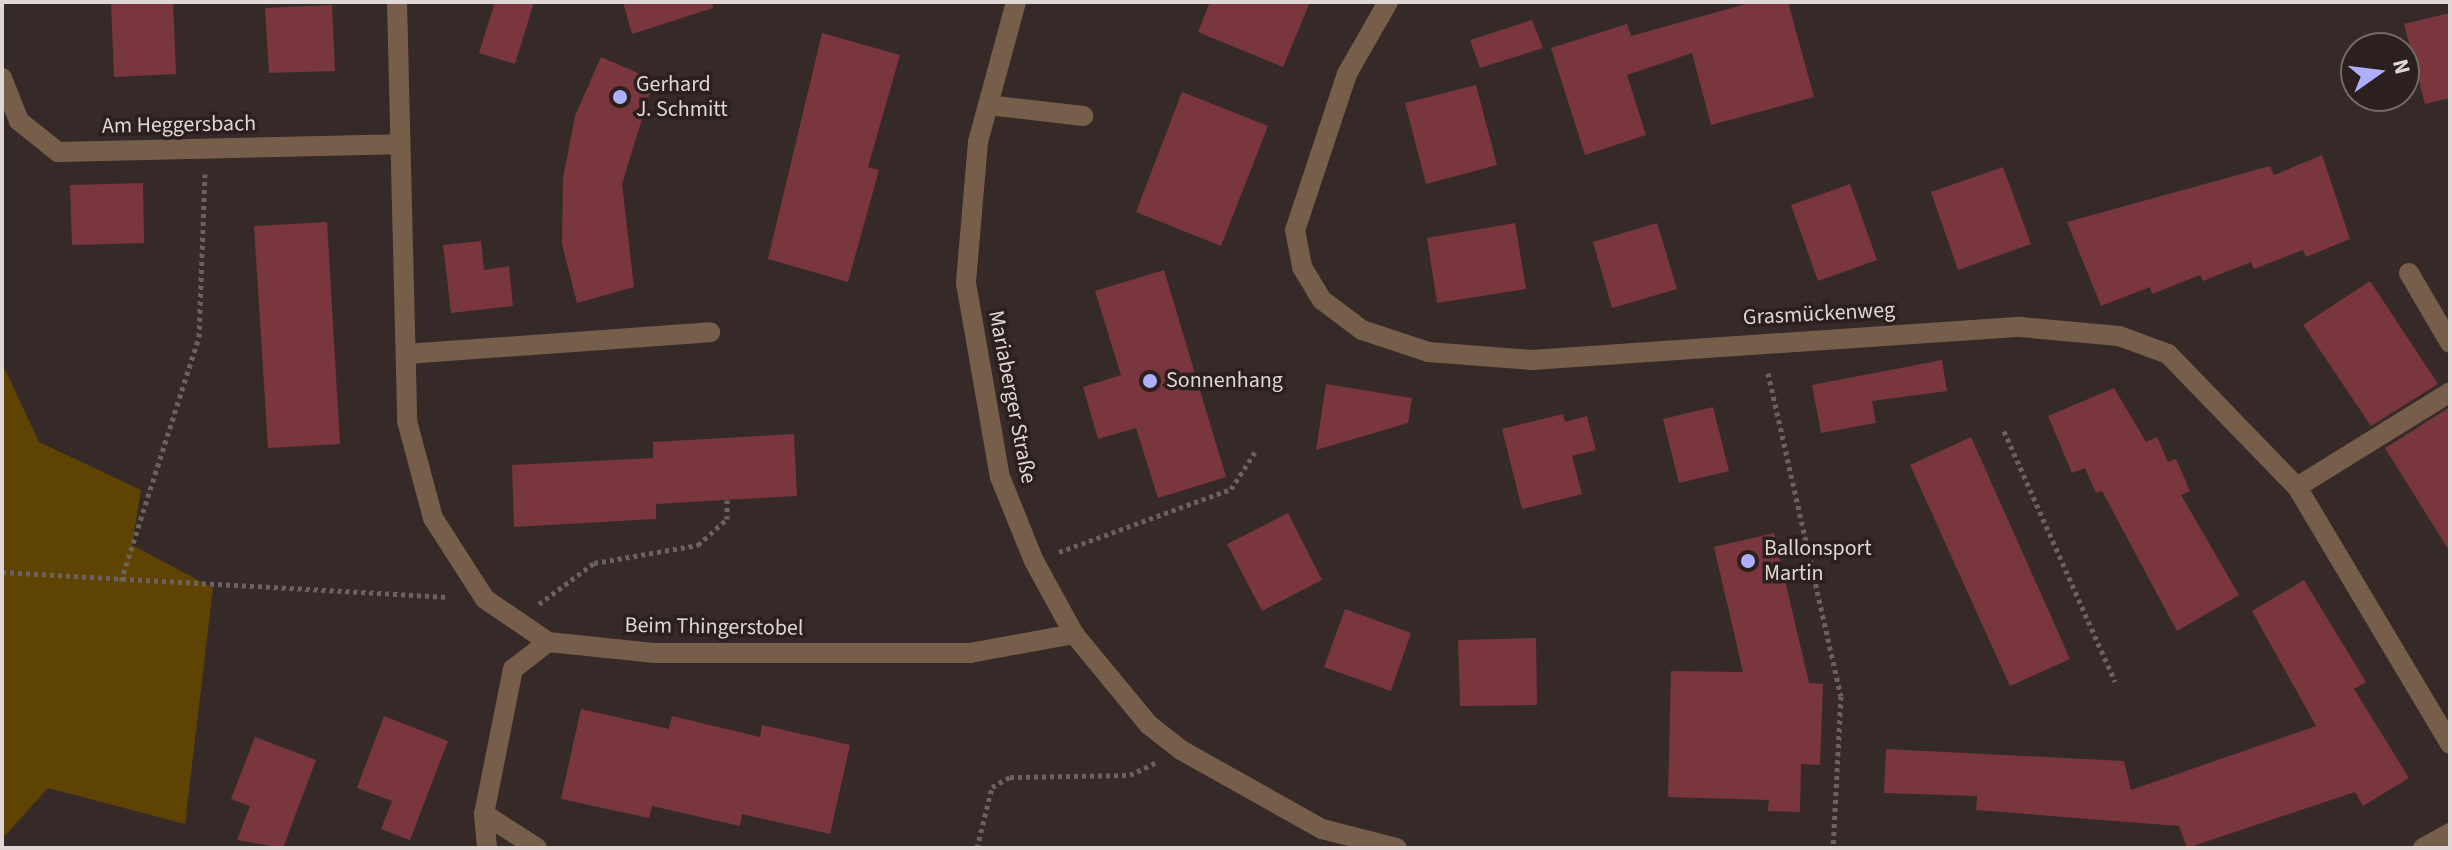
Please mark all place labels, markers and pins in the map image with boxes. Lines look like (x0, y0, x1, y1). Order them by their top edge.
place label: Gerhard J. Schmitt (636, 71, 728, 122)
marker: Gerhard J. Schmitt (611, 88, 629, 106)
place label: Sonnenhang (1166, 368, 1283, 394)
marker: Sonnenhang (1141, 372, 1159, 390)
place label: Ballonsport Martin (1764, 535, 1872, 586)
marker: Ballonsport Martin (1739, 552, 1757, 570)

